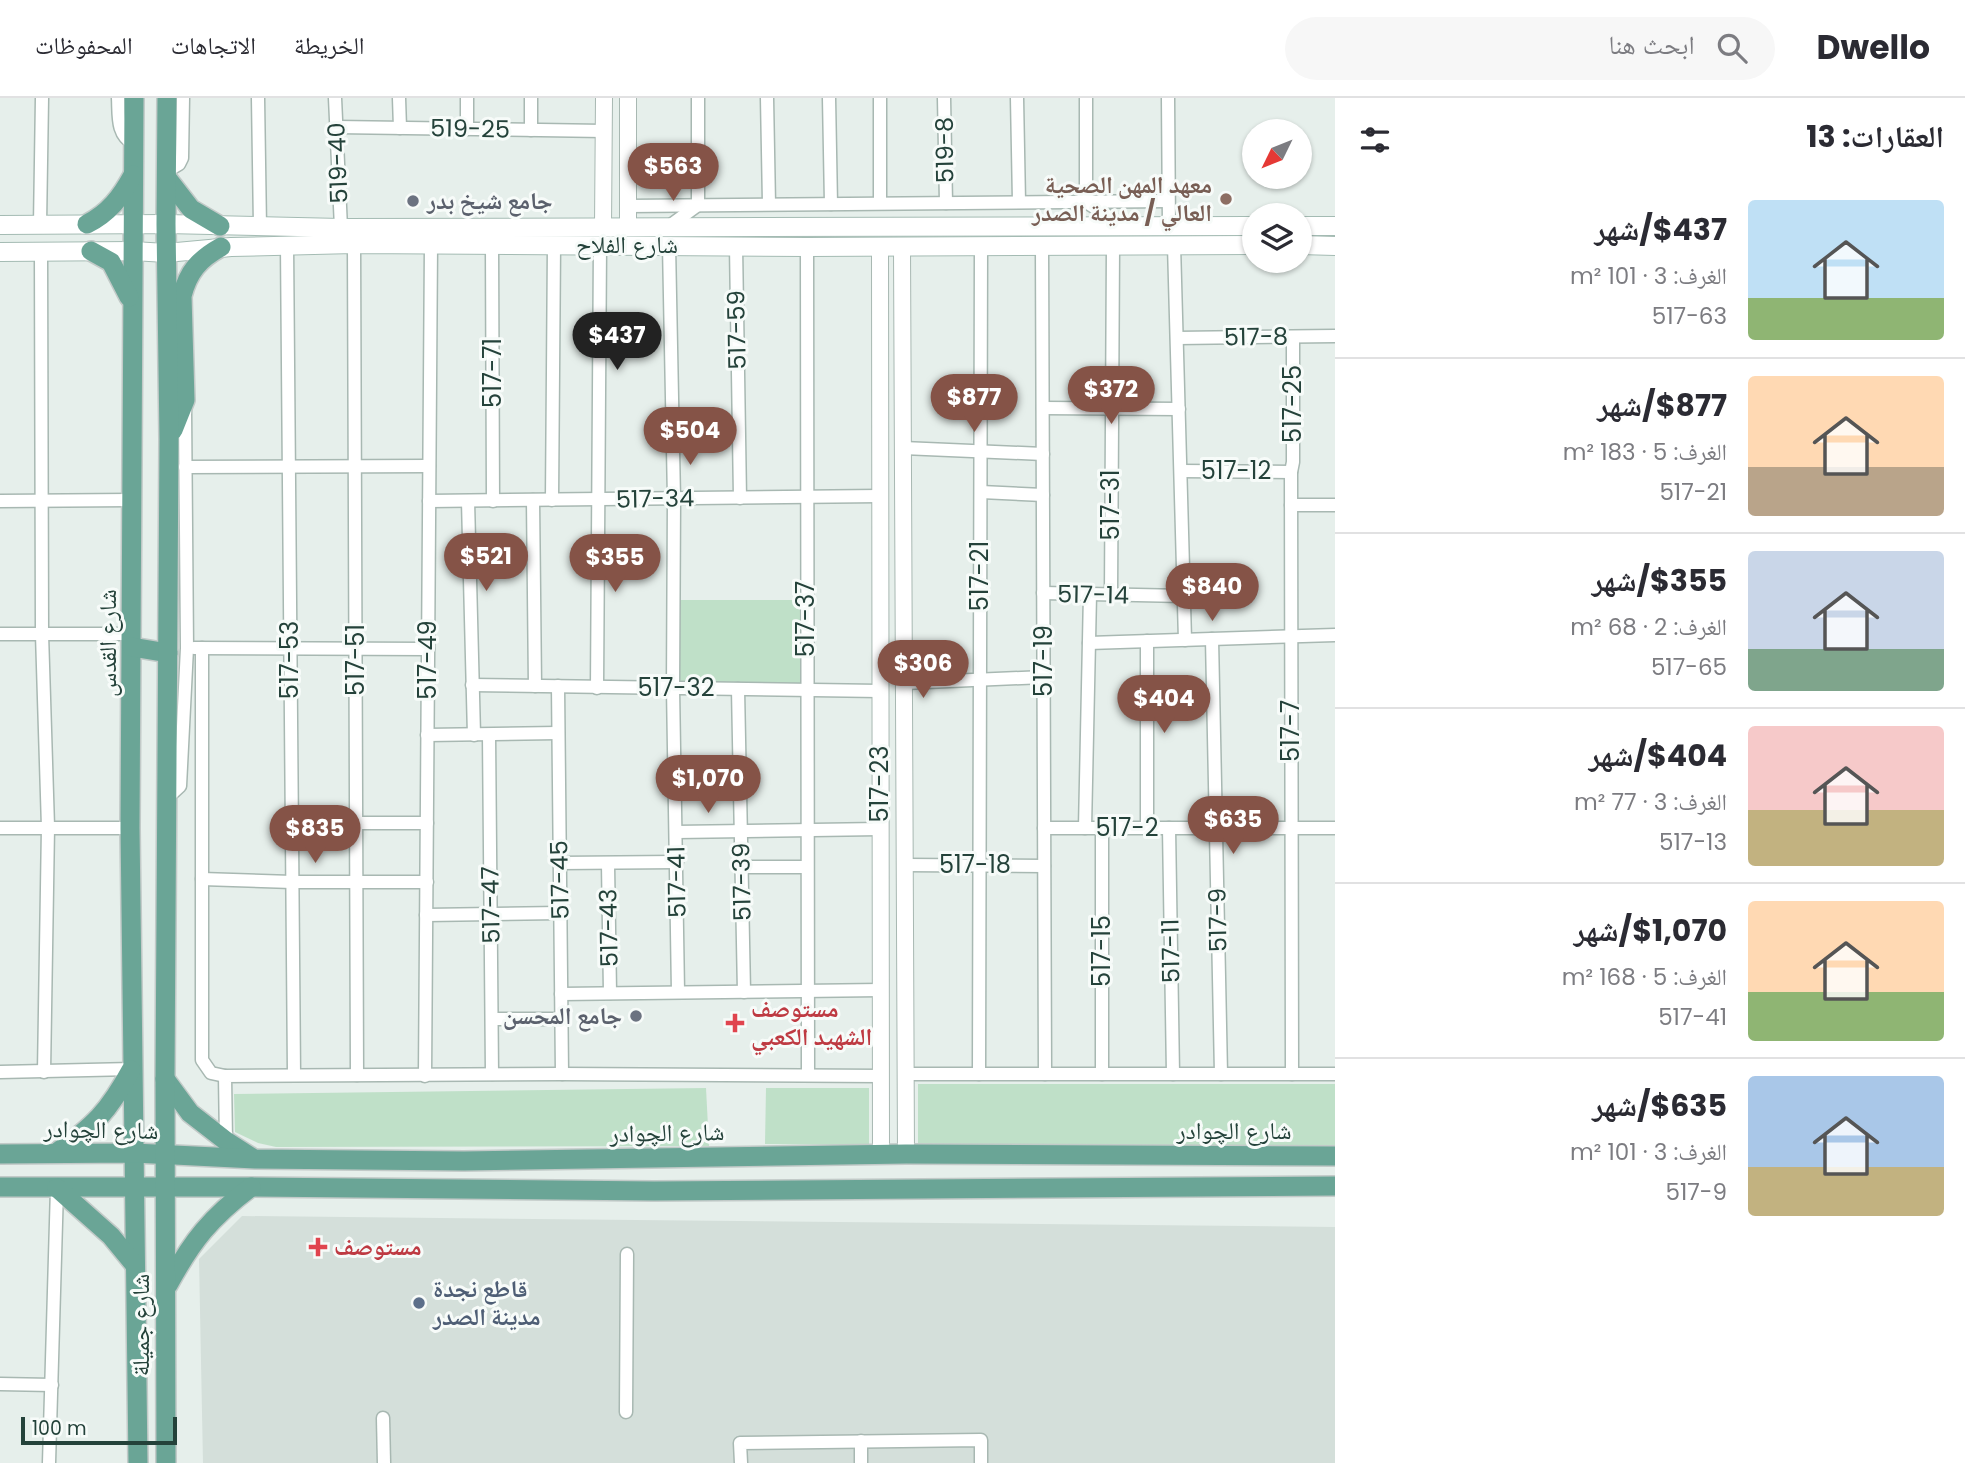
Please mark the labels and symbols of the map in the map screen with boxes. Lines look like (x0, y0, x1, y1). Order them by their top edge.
street label: 519-25 (430, 111, 510, 146)
street label: 519-8 (927, 117, 962, 183)
north arrow (1242, 119, 1312, 189)
street label: 519-40 (320, 122, 355, 204)
pin: $563 (632, 144, 714, 203)
place label: معهد المهن الصحية العالي / مدينة الصدر (1031, 168, 1212, 232)
place label: جامع شيخ بدر (426, 184, 553, 217)
marker: معهد المهن الصحية العالي / مدينة الصدر (1218, 191, 1234, 207)
marker: جامع شيخ بدر (405, 193, 421, 209)
street label: شارع الفلاح (576, 228, 678, 261)
street label: 517-59 (719, 290, 754, 370)
pin: $437 (576, 313, 658, 372)
street label: 517-8 (1224, 319, 1288, 354)
street label: 517-71 (476, 338, 509, 408)
street label: 517-25 (1276, 365, 1309, 443)
pin: $372 (1070, 366, 1152, 426)
pin: $877 (933, 374, 1015, 434)
pin: $504 (649, 408, 731, 467)
street label: 517-12 (1201, 454, 1271, 487)
street label: 517-31 (1094, 470, 1127, 540)
street label: 517-34 (616, 481, 694, 516)
pin: $521 (445, 533, 527, 593)
pin: $355 (574, 534, 656, 594)
street label: 517-21 (963, 541, 996, 611)
pin: $840 (1171, 564, 1253, 623)
street label: 517-14 (1057, 577, 1129, 612)
street label: 517-37 (789, 581, 822, 657)
street label: شارع القدس (91, 589, 124, 697)
street label: 517-49 (411, 620, 444, 700)
street label: 517-53 (273, 621, 306, 699)
street label: 517-51 (339, 624, 372, 696)
street label: 517-19 (1027, 625, 1060, 697)
pin: $306 (882, 640, 964, 700)
street label: 517-32 (637, 671, 715, 704)
pin: $404 (1123, 676, 1205, 735)
street label: 517-7 (1274, 700, 1307, 762)
street label: 517-23 (863, 745, 896, 823)
pin: $1,070 (651, 756, 765, 815)
pin: $635 (1192, 796, 1274, 856)
pin: $835 (274, 806, 356, 865)
street label: 517-2 (1096, 811, 1158, 844)
street label: 517-45 (542, 840, 577, 920)
street label: 517-39 (724, 843, 759, 921)
street label: 517-41 (659, 846, 694, 918)
street label: 517-18 (939, 848, 1011, 881)
street label: 517-47 (473, 866, 508, 944)
street label: 517-9 (1200, 888, 1235, 952)
street label: 517-43 (591, 889, 626, 967)
street label: 517-15 (1085, 915, 1118, 987)
street label: 517-11 (1153, 918, 1188, 984)
place label: مستوصف الشهيد الكعبي (751, 992, 872, 1056)
place label: جامع المحسن (503, 999, 622, 1032)
marker: جامع المحسن (628, 1008, 644, 1024)
marker: مستوصف الشهيد الكعبي (725, 1013, 745, 1033)
street label: شارع الچوادر (42, 1112, 159, 1147)
street label: شارع الچوادر (1176, 1114, 1291, 1147)
street label: شارع الچوادر (608, 1115, 725, 1150)
place label: مستوصف (334, 1230, 421, 1263)
marker: مستوصف (308, 1237, 328, 1257)
place label: قاطع نجدة مدينة الصدر (432, 1272, 541, 1333)
street label: شارع جميلة (124, 1274, 157, 1376)
marker: قاطع نجدة مدينة الصدر (411, 1295, 427, 1311)
scale bar (21, 1414, 177, 1446)

